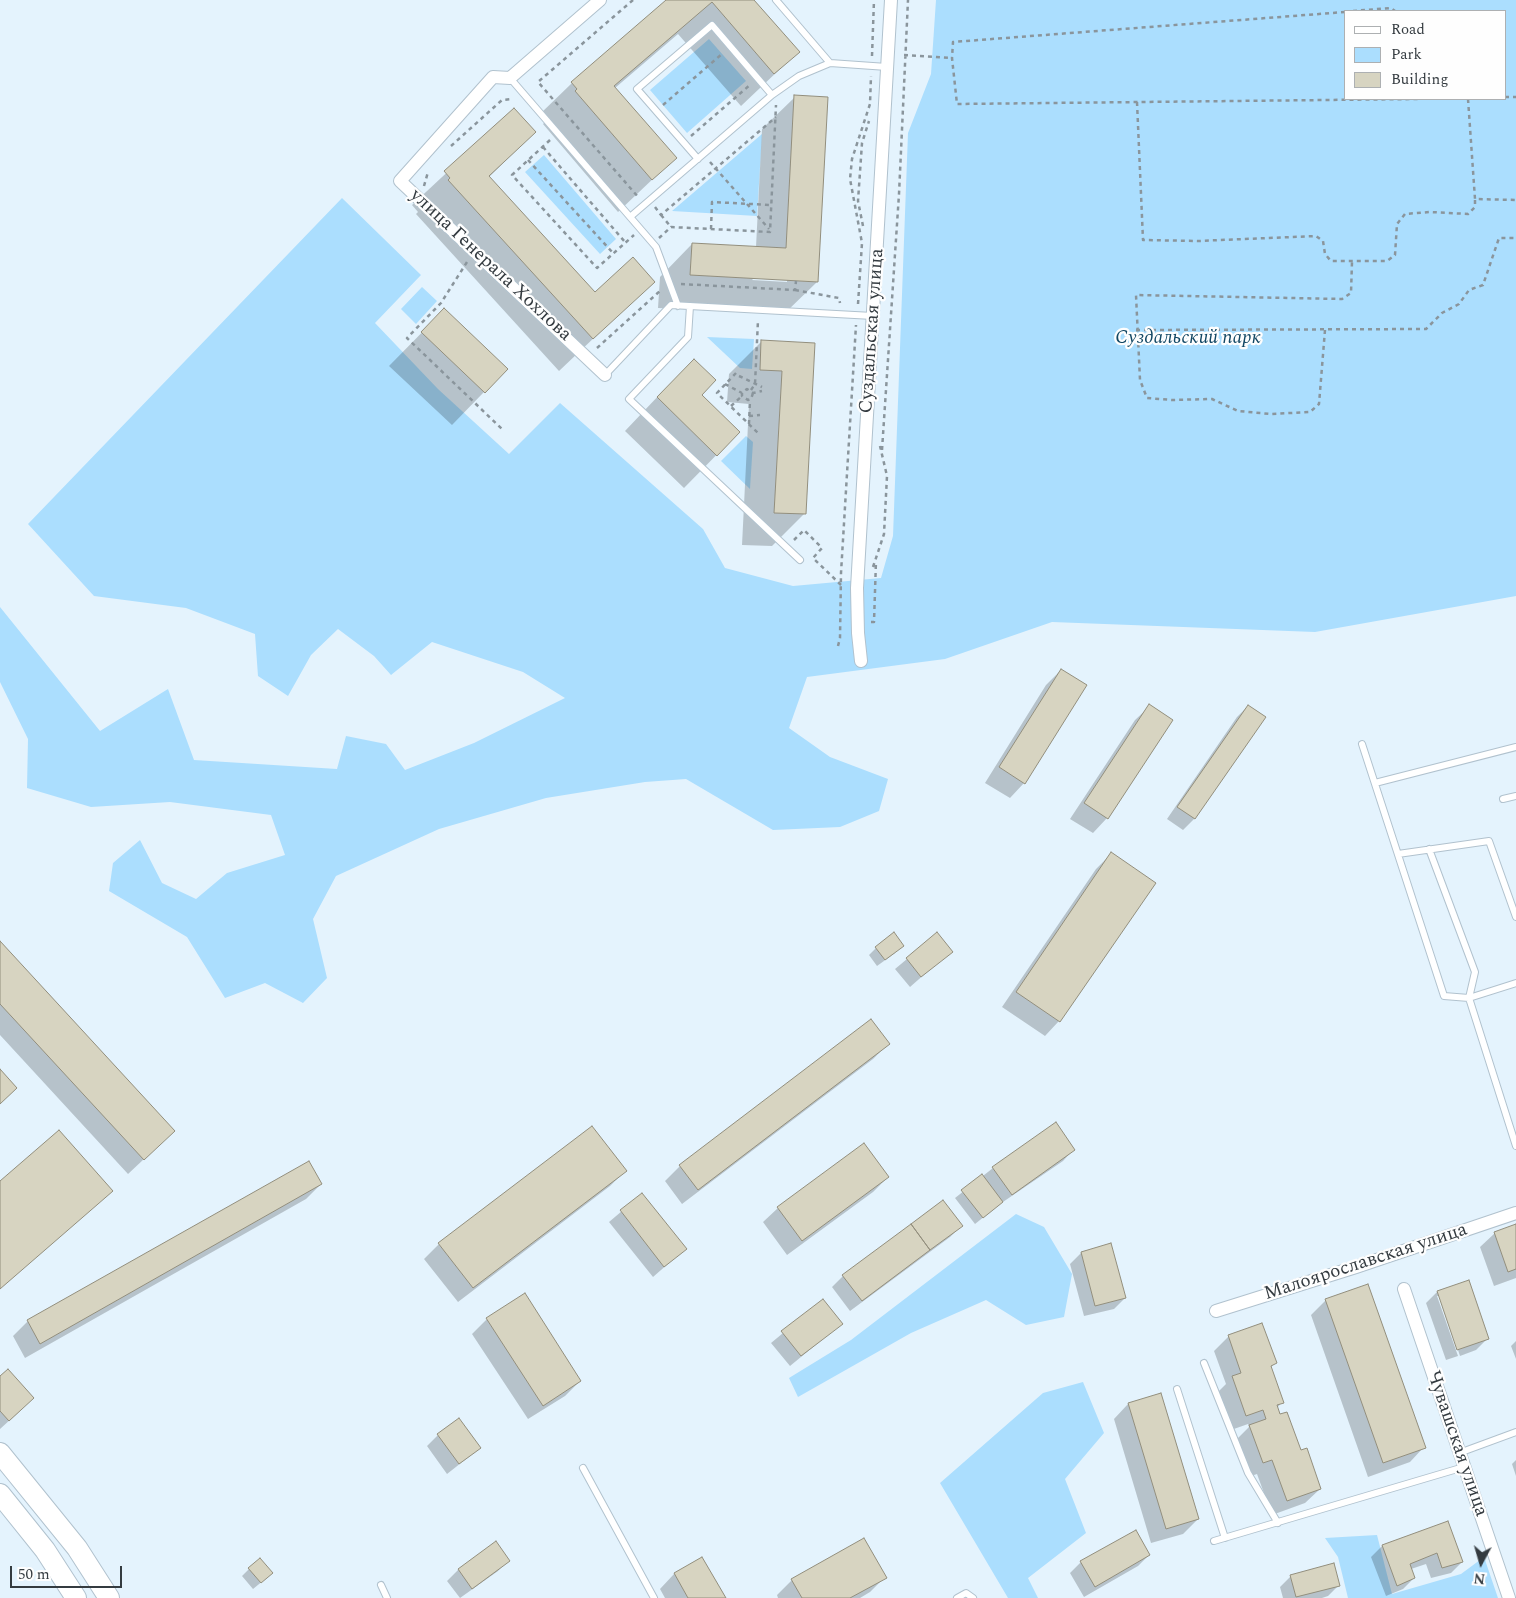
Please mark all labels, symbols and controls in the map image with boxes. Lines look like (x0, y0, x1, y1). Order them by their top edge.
legend (1344, 10, 1506, 100)
text: Road (1391, 18, 1425, 41)
text: Park (1391, 43, 1422, 66)
text: Building (1391, 68, 1448, 91)
street label: улица Генерала Хохлова (404, 185, 576, 347)
street label: Суздальская улица (856, 248, 890, 414)
park label: Суздальский парк (1115, 328, 1261, 350)
street label: Малоярославская улица (1262, 1219, 1470, 1307)
street label: Чувашская улица (1420, 1368, 1492, 1520)
north arrow (1456, 1538, 1506, 1588)
scale bar (12, 1556, 125, 1588)
text: 50 m (18, 1563, 50, 1586)
text: N (1473, 1567, 1486, 1589)

